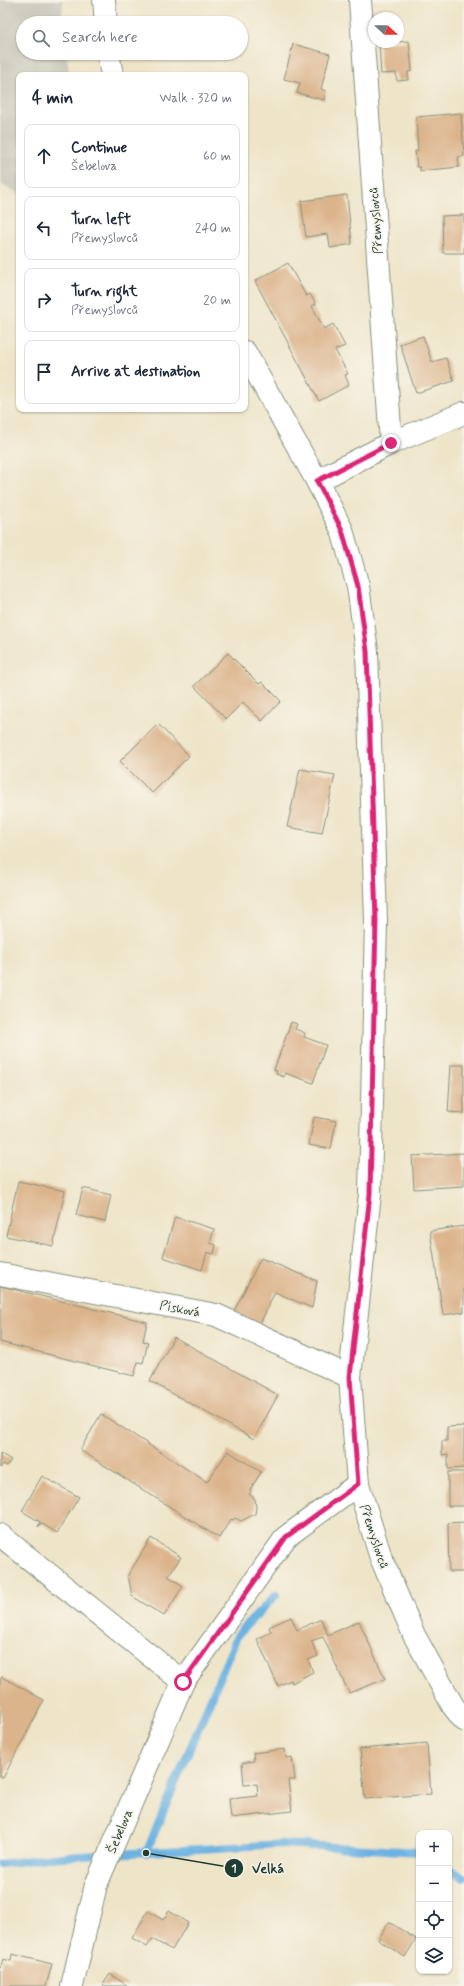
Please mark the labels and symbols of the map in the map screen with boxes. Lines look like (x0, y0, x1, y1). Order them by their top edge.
north arrow (368, 12, 404, 48)
street label: Přemyslovců (366, 187, 387, 255)
route end (382, 434, 400, 452)
street label: Písková (158, 1297, 201, 1322)
street label: Přemyslovců (355, 1502, 392, 1571)
route start (174, 1673, 192, 1691)
street label: Šebelova (104, 1807, 137, 1856)
callout: Velká (224, 1855, 292, 1881)
text: Velká (252, 1860, 284, 1878)
text: 1 (231, 1861, 237, 1877)

